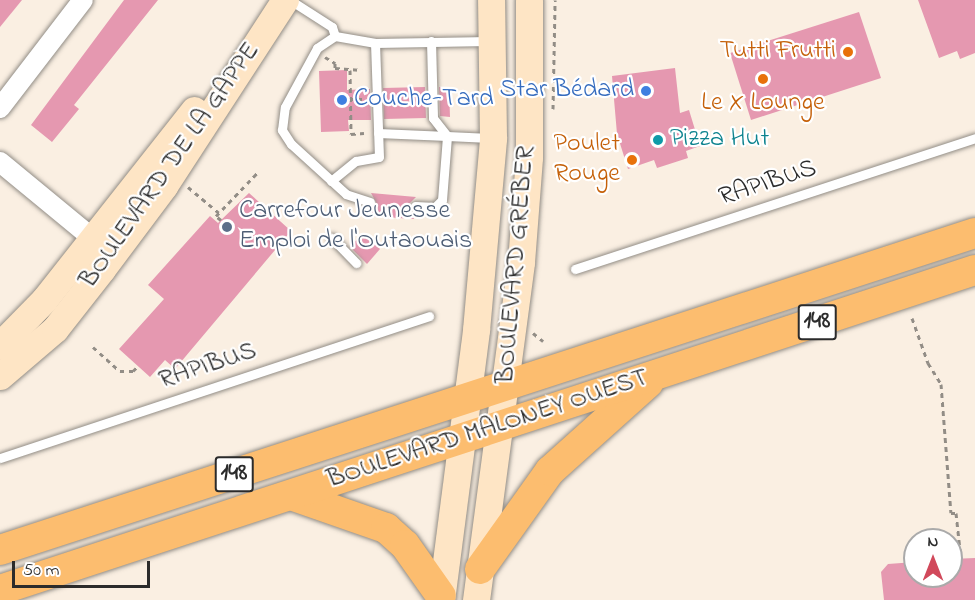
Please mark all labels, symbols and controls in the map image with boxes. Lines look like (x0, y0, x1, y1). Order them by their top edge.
place label: Tutti Frutti (719, 36, 836, 68)
street label: BOULEVARD DE LA GAPPE (74, 37, 268, 295)
marker: Tutti Frutti (841, 45, 855, 59)
marker: Le X Lounge (756, 72, 770, 86)
place label: Star Bédard (500, 75, 634, 107)
place label: Couche-Tard (354, 84, 493, 116)
marker: Star Bédard (639, 84, 653, 98)
place label: Le X Lounge (701, 88, 825, 120)
marker: Couche-Tard (335, 93, 349, 107)
place label: Pizza Hut (670, 124, 769, 156)
place label: Poulet Rouge (553, 129, 620, 190)
marker: Pizza Hut (651, 133, 665, 147)
street label: BOULEVARD GRÉBER (491, 145, 543, 385)
marker: Poulet Rouge (625, 153, 639, 167)
street label: RAPIBUS (715, 154, 821, 214)
place label: Carrefour Jeunesse Emploi de l'Outaouais (239, 196, 472, 258)
marker: Carrefour Jeunesse Emploi de l'Outaouais (220, 220, 234, 234)
road number: 148 (798, 301, 836, 343)
street label: RAPIBUS (155, 337, 261, 397)
street label: BOULEVARD MALONEY OUEST (324, 363, 652, 497)
road number: 148 (214, 453, 254, 495)
north arrow (903, 528, 963, 588)
text: N (928, 530, 938, 554)
scale bar (15, 549, 153, 587)
text: 50 m (23, 558, 60, 584)

